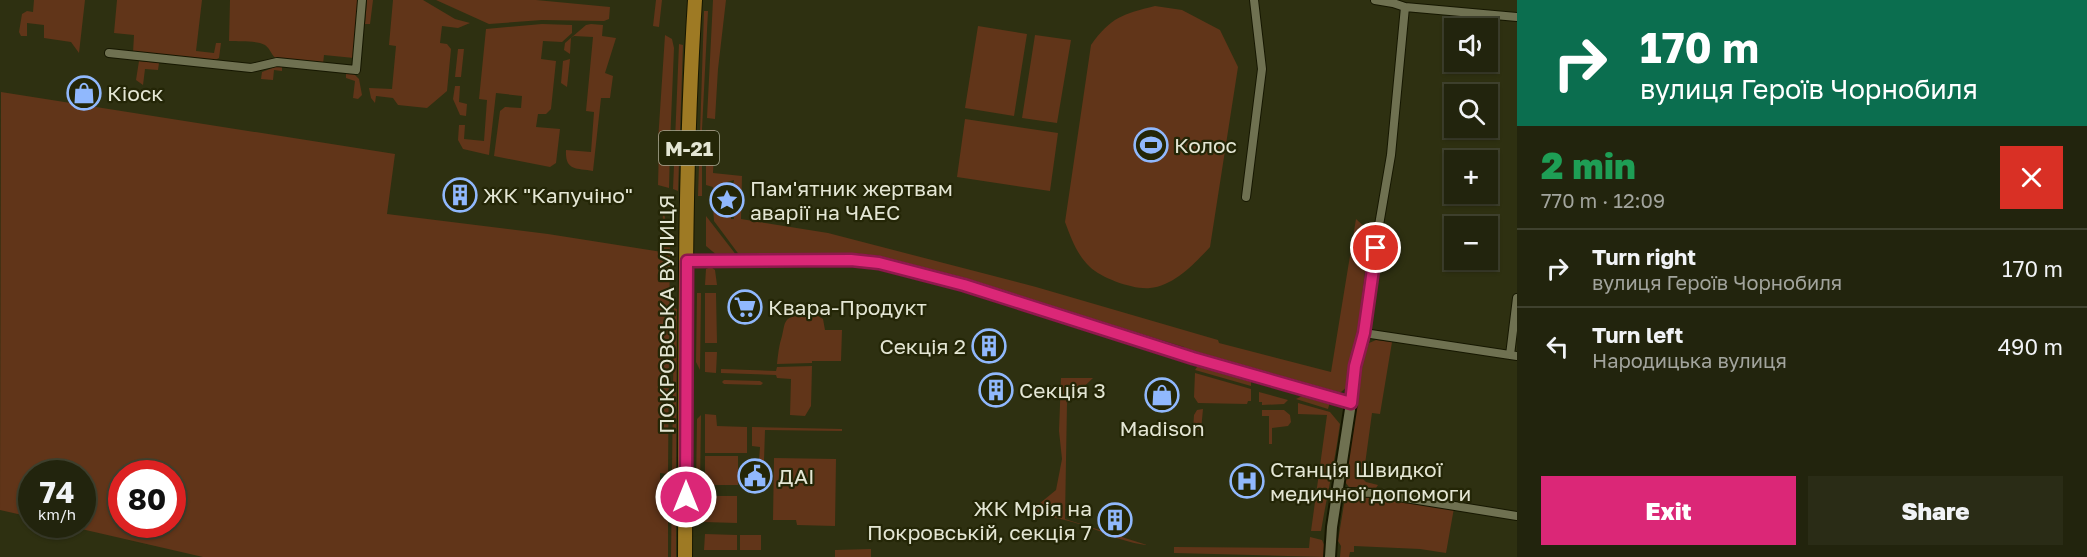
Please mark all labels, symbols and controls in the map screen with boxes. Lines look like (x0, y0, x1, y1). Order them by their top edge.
map controls (1444, 18, 1498, 270)
button: sound (1444, 18, 1498, 72)
text: 170 m (1640, 22, 1759, 72)
icon: right (1541, 24, 1619, 102)
text: вулиця Героїв Чорнобиля (1640, 73, 1978, 105)
shop icon: Кіоск (66, 75, 102, 111)
place label: Кіоск (107, 80, 163, 106)
button: search (1444, 84, 1498, 138)
sports icon: Колос (1133, 127, 1169, 163)
road number: М-21 (659, 131, 719, 165)
place label: Колос (1174, 132, 1237, 158)
text: 2 min (1541, 144, 1636, 187)
button: close (2000, 146, 2063, 209)
button: + (1444, 150, 1498, 204)
place label: Пам'ятник жертвам аварії на ЧАЕС (750, 175, 953, 225)
building icon: ЖК "Капучіно" (442, 177, 478, 213)
place label: ЖК "Капучіно" (483, 182, 633, 208)
place icon: Пам'ятник жертвам аварії на ЧАЕС (709, 182, 745, 218)
text: 770 m · 12:09 (1541, 188, 1665, 212)
street label: ПОКРОВСЬКА ВУЛИЦЯ (653, 194, 679, 434)
button: − (1444, 216, 1498, 270)
pin (1350, 222, 1401, 273)
icon: arrive (1359, 231, 1392, 264)
text: Turn right (1592, 243, 1696, 270)
icon: right (1541, 252, 1574, 285)
text: 170 m (2002, 255, 2063, 282)
text: вулиця Героїв Чорнобиля (1592, 270, 1842, 294)
supermarket icon: Квара-Продукт (727, 289, 763, 325)
place label: Квара-Продукт (768, 294, 927, 320)
text: Turn left (1592, 321, 1683, 348)
building icon: Секція 2 (971, 328, 1007, 364)
icon: left (1541, 330, 1574, 363)
place label: Секція 2 (879, 333, 966, 359)
text: 490 m (1998, 333, 2063, 360)
text: Народицька вулиця (1592, 348, 1787, 372)
building icon: Секція 3 (978, 372, 1014, 408)
place label: Секція 3 (1019, 377, 1106, 403)
shop icon: Madison (1144, 377, 1180, 413)
place label: Madison (1119, 415, 1205, 441)
place label: Станція Швидкої медичної допомоги (1270, 456, 1471, 506)
public building icon: ДАІ (737, 458, 773, 494)
speed limit sign: 80 (108, 460, 186, 538)
place label: ДАІ (778, 463, 815, 489)
hospital icon: Станція Швидкої медичної допомоги (1229, 463, 1265, 499)
position arrow (654, 465, 718, 529)
text: 74 (39, 474, 75, 510)
button: Exit (1541, 476, 1796, 545)
button: Share (1808, 476, 2063, 545)
place label: ЖК Мрія на Покровській, секція 7 (867, 495, 1092, 545)
building icon: ЖК Мрія на Покровській, секція 7 (1097, 502, 1133, 538)
text: km/h (38, 505, 76, 523)

